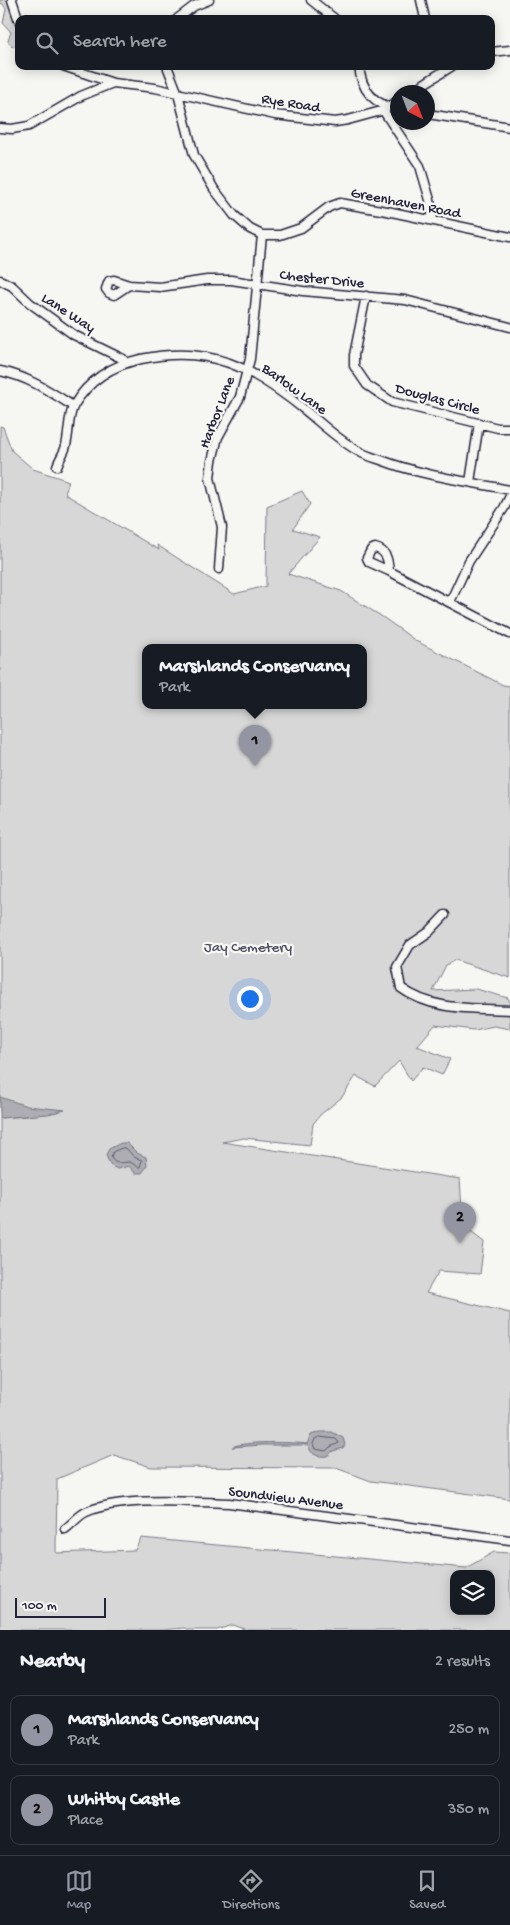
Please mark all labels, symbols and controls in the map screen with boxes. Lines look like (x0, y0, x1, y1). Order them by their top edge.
search box (15, 15, 495, 70)
icon: search (33, 29, 61, 57)
text: Search here (73, 31, 167, 54)
north arrow (390, 85, 435, 130)
street label: Rye Road (260, 90, 323, 118)
street label: Greenhaven Road (349, 184, 463, 224)
street label: Chester Drive (279, 267, 365, 293)
street label: Lane Way (38, 290, 99, 338)
street label: Barlow Lane (257, 359, 330, 419)
street label: Harbor Lane (196, 374, 240, 451)
street label: Douglas Circle (392, 380, 482, 420)
popup (142, 644, 367, 709)
text: Marshlands Conservancy (159, 656, 350, 679)
text: Park (159, 679, 190, 698)
pin: 1 (239, 725, 271, 766)
park label: Jay Cemetery (204, 939, 293, 957)
your location (237, 986, 263, 1012)
pin: 2 (444, 1202, 476, 1243)
street label: Soundview Avenue (227, 1483, 344, 1515)
map controls (450, 1570, 495, 1615)
button: layers (450, 1570, 495, 1615)
scale bar (15, 1595, 106, 1618)
text: 100 m (22, 1598, 57, 1615)
text: Nearby (20, 1650, 85, 1675)
text: 2 results (435, 1653, 490, 1672)
text: Marshlands Conservancy (68, 1709, 259, 1732)
text: 1 (34, 1721, 40, 1740)
text: 250 m (449, 1721, 489, 1740)
text: Park (68, 1732, 99, 1751)
text: Whitby Castle (68, 1789, 180, 1812)
text: 2 (33, 1801, 41, 1820)
text: 350 m (448, 1801, 489, 1820)
text: Place (68, 1812, 103, 1831)
tab: Map (65, 1867, 93, 1914)
tab: Directions (223, 1867, 280, 1914)
tab: Saved (409, 1867, 445, 1914)

